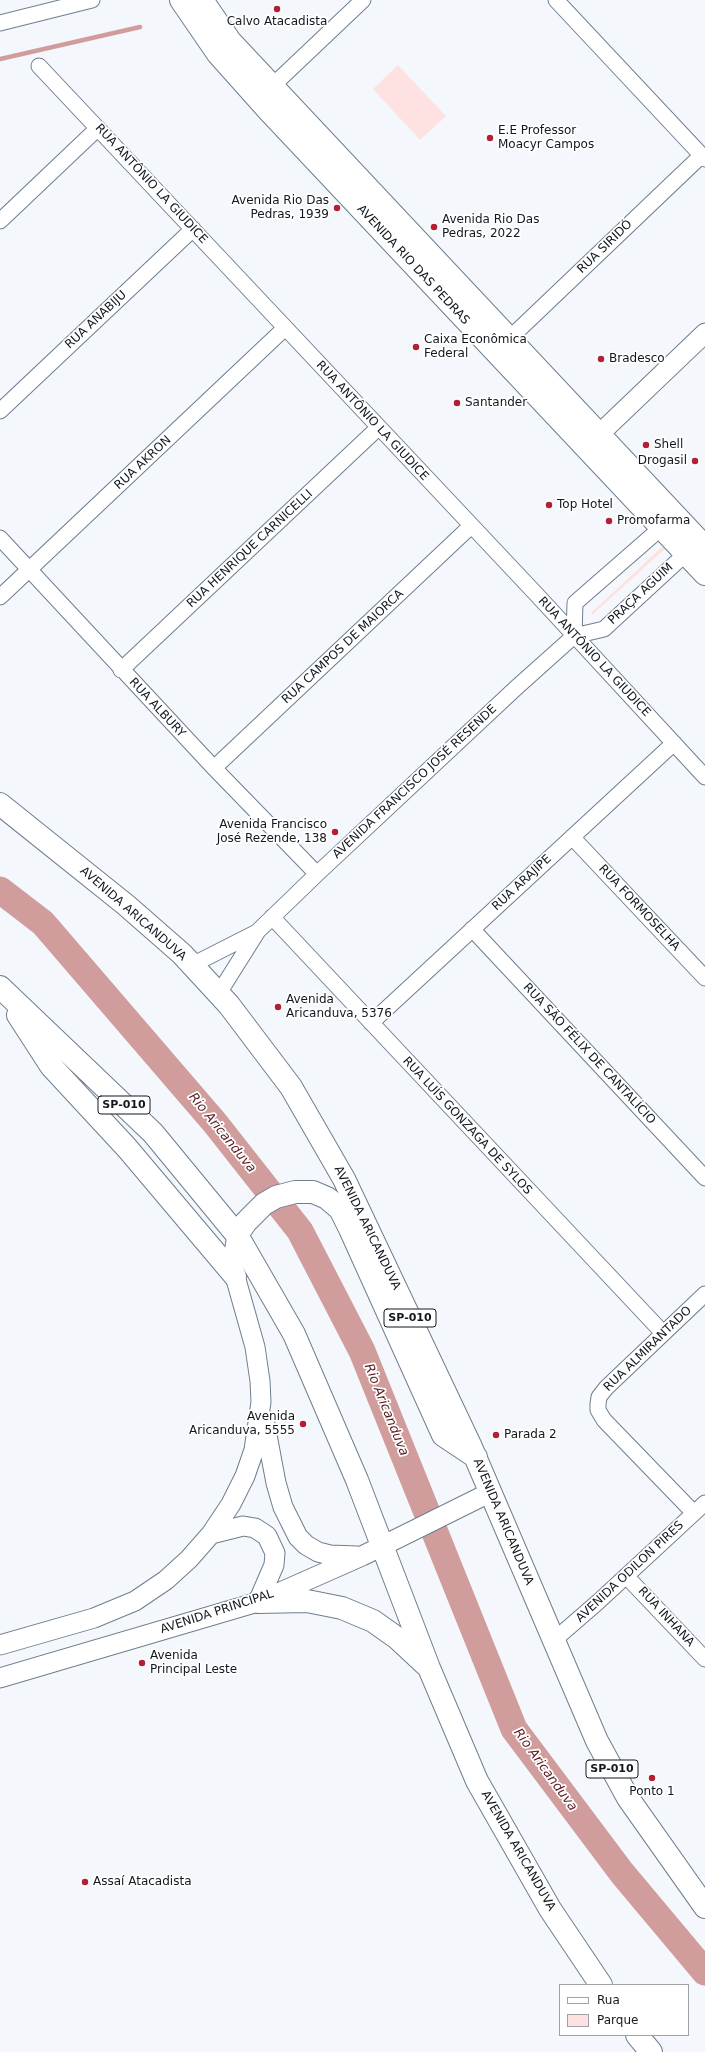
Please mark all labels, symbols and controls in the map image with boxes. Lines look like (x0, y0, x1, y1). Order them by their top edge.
marker: Calvo Atacadista (272, 4, 282, 14)
place label: Calvo Atacadista (227, 15, 327, 29)
street label: RUA ANTÔNIO LA GIUDICE (92, 121, 210, 247)
place label: E.E Professor Moacyr Campos (498, 124, 594, 152)
marker: E.E Professor Moacyr Campos (485, 133, 495, 143)
place label: Avenida Rio Das Pedras, 1939 (232, 194, 329, 222)
street label: AVENIDA RIO DAS PEDRAS (354, 202, 472, 328)
marker: Avenida Rio Das Pedras, 1939 (332, 203, 342, 213)
place label: Avenida Rio Das Pedras, 2022 (442, 213, 539, 241)
street label: RUA SIRIDÓ (575, 217, 635, 277)
marker: Avenida Rio Das Pedras, 2022 (429, 222, 439, 232)
street label: RUA ANABIJU (62, 288, 130, 352)
place label: Caixa Econômica Federal (424, 333, 527, 361)
marker: Caixa Econômica Federal (411, 342, 421, 352)
place label: Bradesco (609, 352, 665, 366)
marker: Bradesco (596, 354, 606, 364)
street label: RUA ANTÔNIO LA GIUDICE (313, 358, 431, 484)
place label: Santander (465, 396, 527, 410)
marker: Santander (452, 398, 462, 408)
street label: RUA AKRON (112, 433, 174, 493)
place label: Shell (654, 438, 683, 452)
marker: Shell (641, 440, 651, 450)
place label: Drogasil (638, 454, 687, 468)
marker: Drogasil (690, 456, 700, 466)
street label: RUA HENRIQUE CARNICELLI (184, 487, 316, 611)
place label: Top Hotel (557, 498, 613, 512)
marker: Top Hotel (544, 500, 554, 510)
place label: Promofarma (617, 514, 690, 528)
marker: Promofarma (604, 516, 614, 526)
street label: PRAÇA AGUIM (606, 560, 676, 628)
street label: RUA CAMPOS DE MAIORCA (279, 587, 407, 707)
street label: RUA ANTÔNIO LA GIUDICE (535, 594, 653, 720)
street label: RUA ALBURY (126, 675, 188, 741)
street label: AVENIDA FRANCISCO JOSÉ RESENDE (330, 702, 500, 862)
place label: Avenida Francisco José Rezende, 138 (217, 818, 327, 846)
marker: Avenida Francisco José Rezende, 138 (330, 827, 340, 837)
street label: RUA ARAJIPE (490, 852, 554, 914)
street label: RUA FORMOSELHA (595, 862, 683, 954)
street label: AVENIDA ARICANDUVA (77, 864, 189, 964)
street label: RUA SÃO FÉLIX DE CANTALÍCIO (520, 981, 658, 1127)
place label: Avenida Aricanduva, 5376 (286, 993, 392, 1021)
marker: Avenida Aricanduva, 5376 (273, 1002, 283, 1012)
street label: RUA LUÍS GONZAGA DE SYLOS (399, 1054, 535, 1198)
water label: Rio Aricanduva (185, 1090, 259, 1176)
road number: SP-010 (98, 1096, 150, 1114)
street label: AVENIDA ARICANDUVA (331, 1164, 403, 1292)
street label: RUA ALMIRANTADO (601, 1303, 695, 1395)
road number: SP-010 (384, 1309, 436, 1327)
water label: Rio Aricanduva (360, 1362, 412, 1458)
place label: Avenida Aricanduva, 5555 (189, 1410, 295, 1438)
marker: Avenida Aricanduva, 5555 (298, 1419, 308, 1429)
place label: Parada 2 (504, 1428, 557, 1442)
marker: Parada 2 (491, 1430, 501, 1440)
street label: AVENIDA ARICANDUVA (470, 1457, 536, 1587)
street label: AVENIDA ODILON PIRES (573, 1518, 687, 1626)
street label: RUA INHANA (635, 1584, 697, 1650)
street label: AVENIDA PRINCIPAL (159, 1587, 275, 1637)
place label: Avenida Principal Leste (150, 1649, 237, 1677)
marker: Avenida Principal Leste (137, 1658, 147, 1668)
water label: Rio Aricanduva (510, 1726, 580, 1814)
road number: SP-010 (586, 1760, 638, 1778)
marker: Ponto 1 (647, 1773, 657, 1783)
place label: Ponto 1 (629, 1785, 675, 1799)
street label: AVENIDA ARICANDUVA (478, 1788, 558, 1914)
place label: Assaí Atacadista (93, 1875, 191, 1889)
marker: Assaí Atacadista (80, 1877, 90, 1887)
legend (559, 1984, 689, 2036)
text: Rua (597, 1993, 620, 2007)
text: Parque (597, 2013, 638, 2027)

